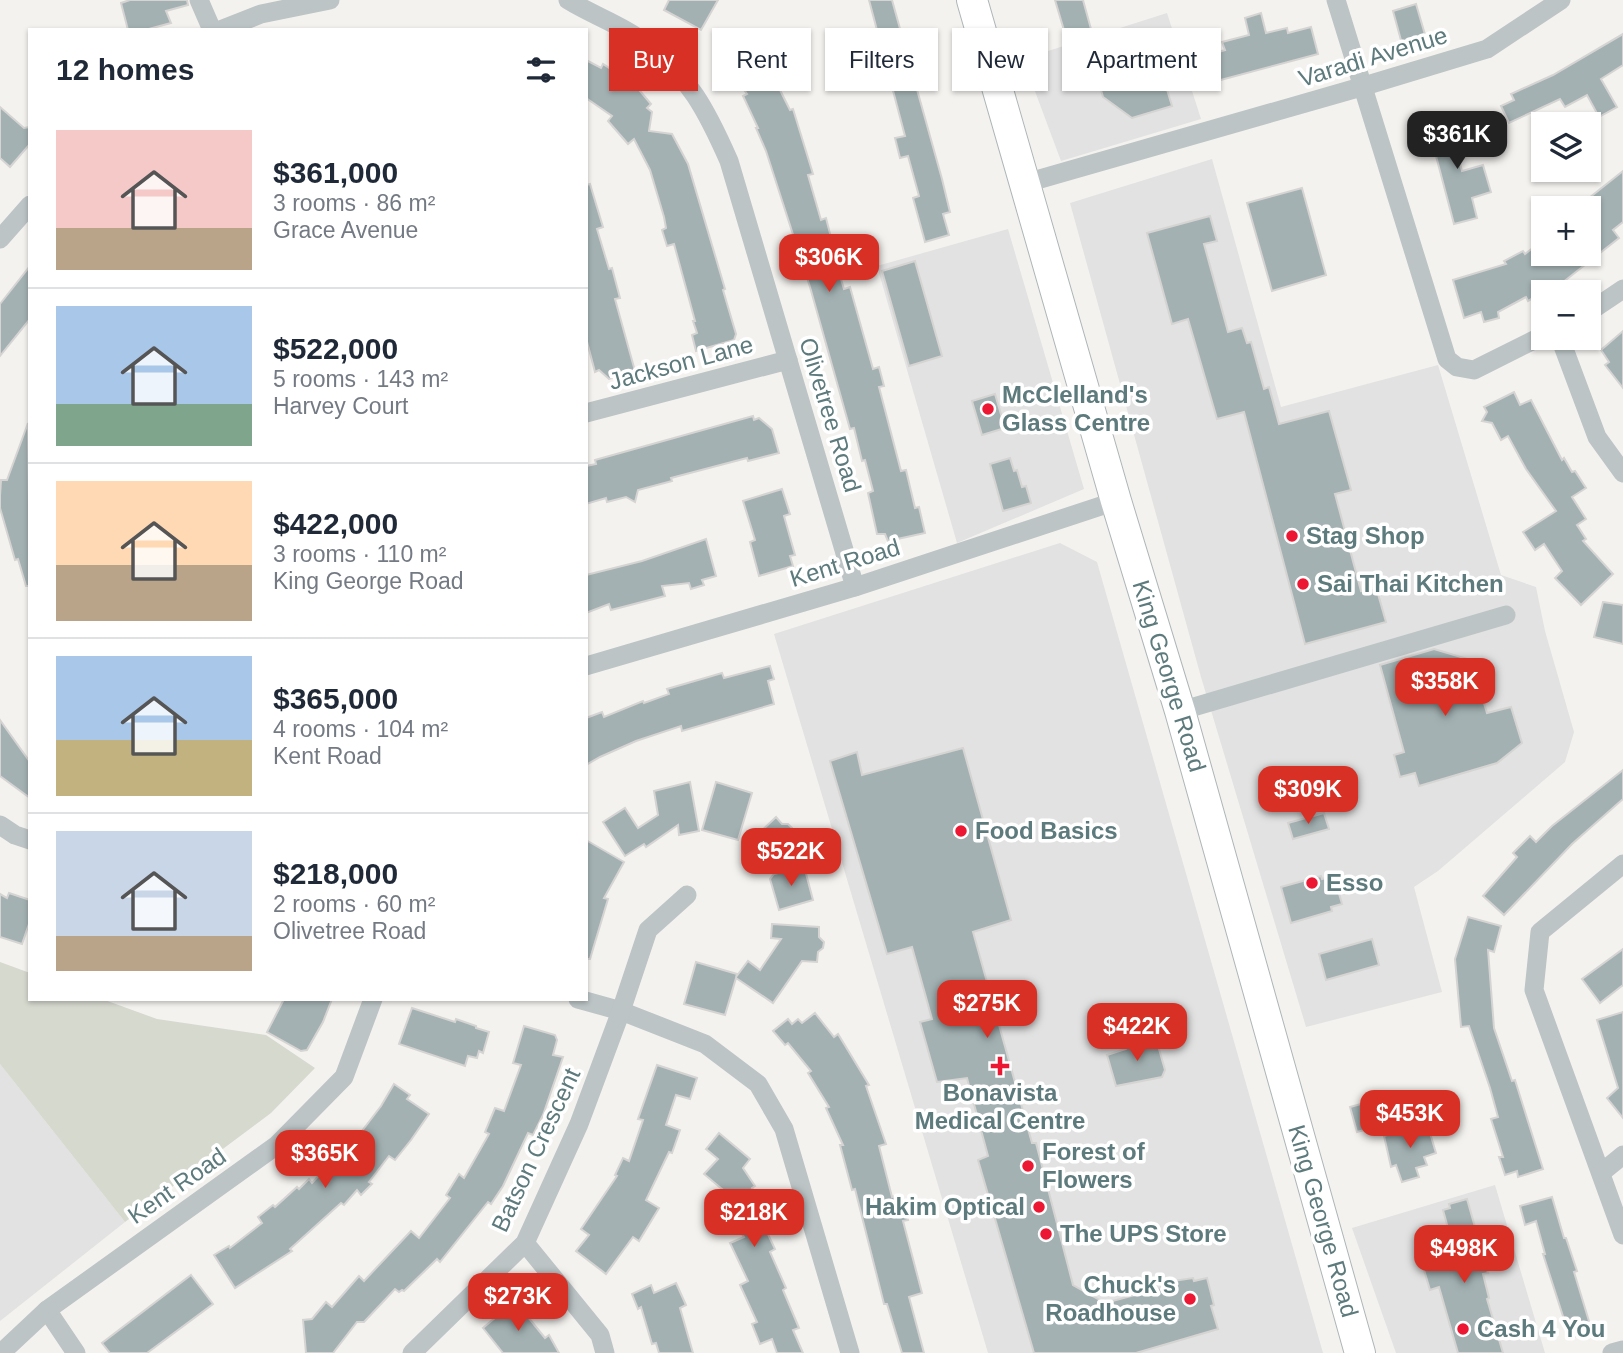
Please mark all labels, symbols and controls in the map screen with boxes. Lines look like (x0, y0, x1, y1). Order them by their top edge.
street label: Varadi Avenue (1295, 21, 1450, 92)
chip: Buy (609, 28, 698, 91)
chip: Rent (712, 28, 811, 91)
chip: Filters (825, 28, 938, 91)
chip: New (952, 28, 1048, 91)
chip: Apartment (1062, 28, 1221, 91)
icon: filters (522, 51, 560, 89)
text: 12 homes (56, 53, 194, 86)
pin: $361K (1408, 111, 1506, 171)
map controls (1531, 112, 1601, 350)
button: layers (1531, 112, 1601, 182)
text: $361K (1423, 121, 1491, 147)
text: $361,000 (273, 156, 398, 189)
icon: home (112, 158, 196, 242)
text: 3 rooms · 86 m² (273, 190, 435, 216)
button: + (1531, 196, 1601, 266)
text: Grace Avenue (273, 217, 418, 243)
pin: $306K (780, 234, 878, 294)
text: $306K (795, 244, 863, 270)
button: − (1531, 280, 1601, 350)
street label: Jackson Lane (606, 330, 756, 395)
text: $522,000 (273, 332, 398, 365)
icon: home (112, 334, 196, 418)
street label: Olivetree Road (794, 334, 867, 495)
text: 5 rooms · 143 m² (273, 366, 448, 392)
place label: McClelland's Glass Centre (1002, 381, 1150, 436)
text: Harvey Court (273, 393, 408, 419)
marker: McClelland's Glass Centre (980, 401, 996, 417)
text: $422,000 (273, 507, 398, 540)
icon: home (112, 509, 196, 593)
place label: Stag Shop (1306, 522, 1425, 549)
marker: Stag Shop (1284, 528, 1300, 544)
street label: Kent Road (787, 533, 903, 592)
text: 3 rooms · 110 m² (273, 541, 446, 567)
text: King George Road (273, 568, 464, 594)
place label: Sai Thai Kitchen (1317, 570, 1504, 597)
marker: Sai Thai Kitchen (1295, 576, 1311, 592)
street label: King George Road (1128, 577, 1211, 775)
pin: $358K (1396, 658, 1494, 718)
text: $358K (1411, 668, 1479, 694)
text: $365,000 (273, 682, 398, 715)
icon: home (112, 684, 196, 768)
text: 4 rooms · 104 m² (273, 716, 448, 742)
text: Kent Road (273, 743, 382, 769)
pin: $309K (1259, 766, 1357, 826)
text: $309K (1274, 776, 1342, 802)
place label: Food Basics (975, 817, 1118, 844)
marker: Food Basics (953, 823, 969, 839)
pin: $522K (742, 828, 840, 888)
text: $522K (757, 838, 825, 864)
text: $218,000 (273, 857, 398, 890)
icon: home (112, 859, 196, 943)
place label: Esso (1326, 869, 1383, 896)
marker: Esso (1304, 875, 1320, 891)
text: 2 rooms · 60 m² (273, 891, 435, 917)
text: Olivetree Road (273, 918, 426, 944)
pin: $275K (938, 981, 1036, 1040)
text: $275K (953, 990, 1021, 1016)
pin: $422K (1088, 1004, 1186, 1063)
text: $422K (1103, 1013, 1171, 1039)
marker: Bonavista Medical Centre (990, 1056, 1010, 1076)
street label: Batson Crescent (486, 1063, 585, 1236)
place label: Bonavista Medical Centre (915, 1079, 1085, 1134)
pin: $453K (1361, 1090, 1459, 1150)
text: $453K (1376, 1100, 1444, 1126)
street label: King George Road (1283, 1122, 1364, 1320)
pin: $365K (276, 1130, 374, 1190)
place label: Forest of Flowers (1042, 1138, 1146, 1193)
text: $365K (291, 1140, 359, 1166)
street label: Kent Road (123, 1142, 231, 1229)
marker: Forest of Flowers (1020, 1158, 1036, 1174)
pin: $218K (705, 1190, 803, 1249)
place label: Hakim Optical (865, 1193, 1025, 1220)
text: $218K (720, 1199, 788, 1225)
marker: Hakim Optical (1031, 1199, 1047, 1215)
place label: The UPS Store (1060, 1220, 1227, 1247)
marker: The UPS Store (1038, 1226, 1054, 1242)
pin: $498K (1415, 1226, 1513, 1285)
text: $498K (1430, 1235, 1498, 1261)
place label: Chuck's Roadhouse (1045, 1271, 1176, 1326)
pin: $273K (469, 1274, 567, 1333)
text: $273K (484, 1283, 552, 1309)
marker: Chuck's Roadhouse (1182, 1291, 1198, 1307)
place label: Cash 4 You (1477, 1315, 1605, 1342)
marker: Cash 4 You (1455, 1321, 1471, 1337)

